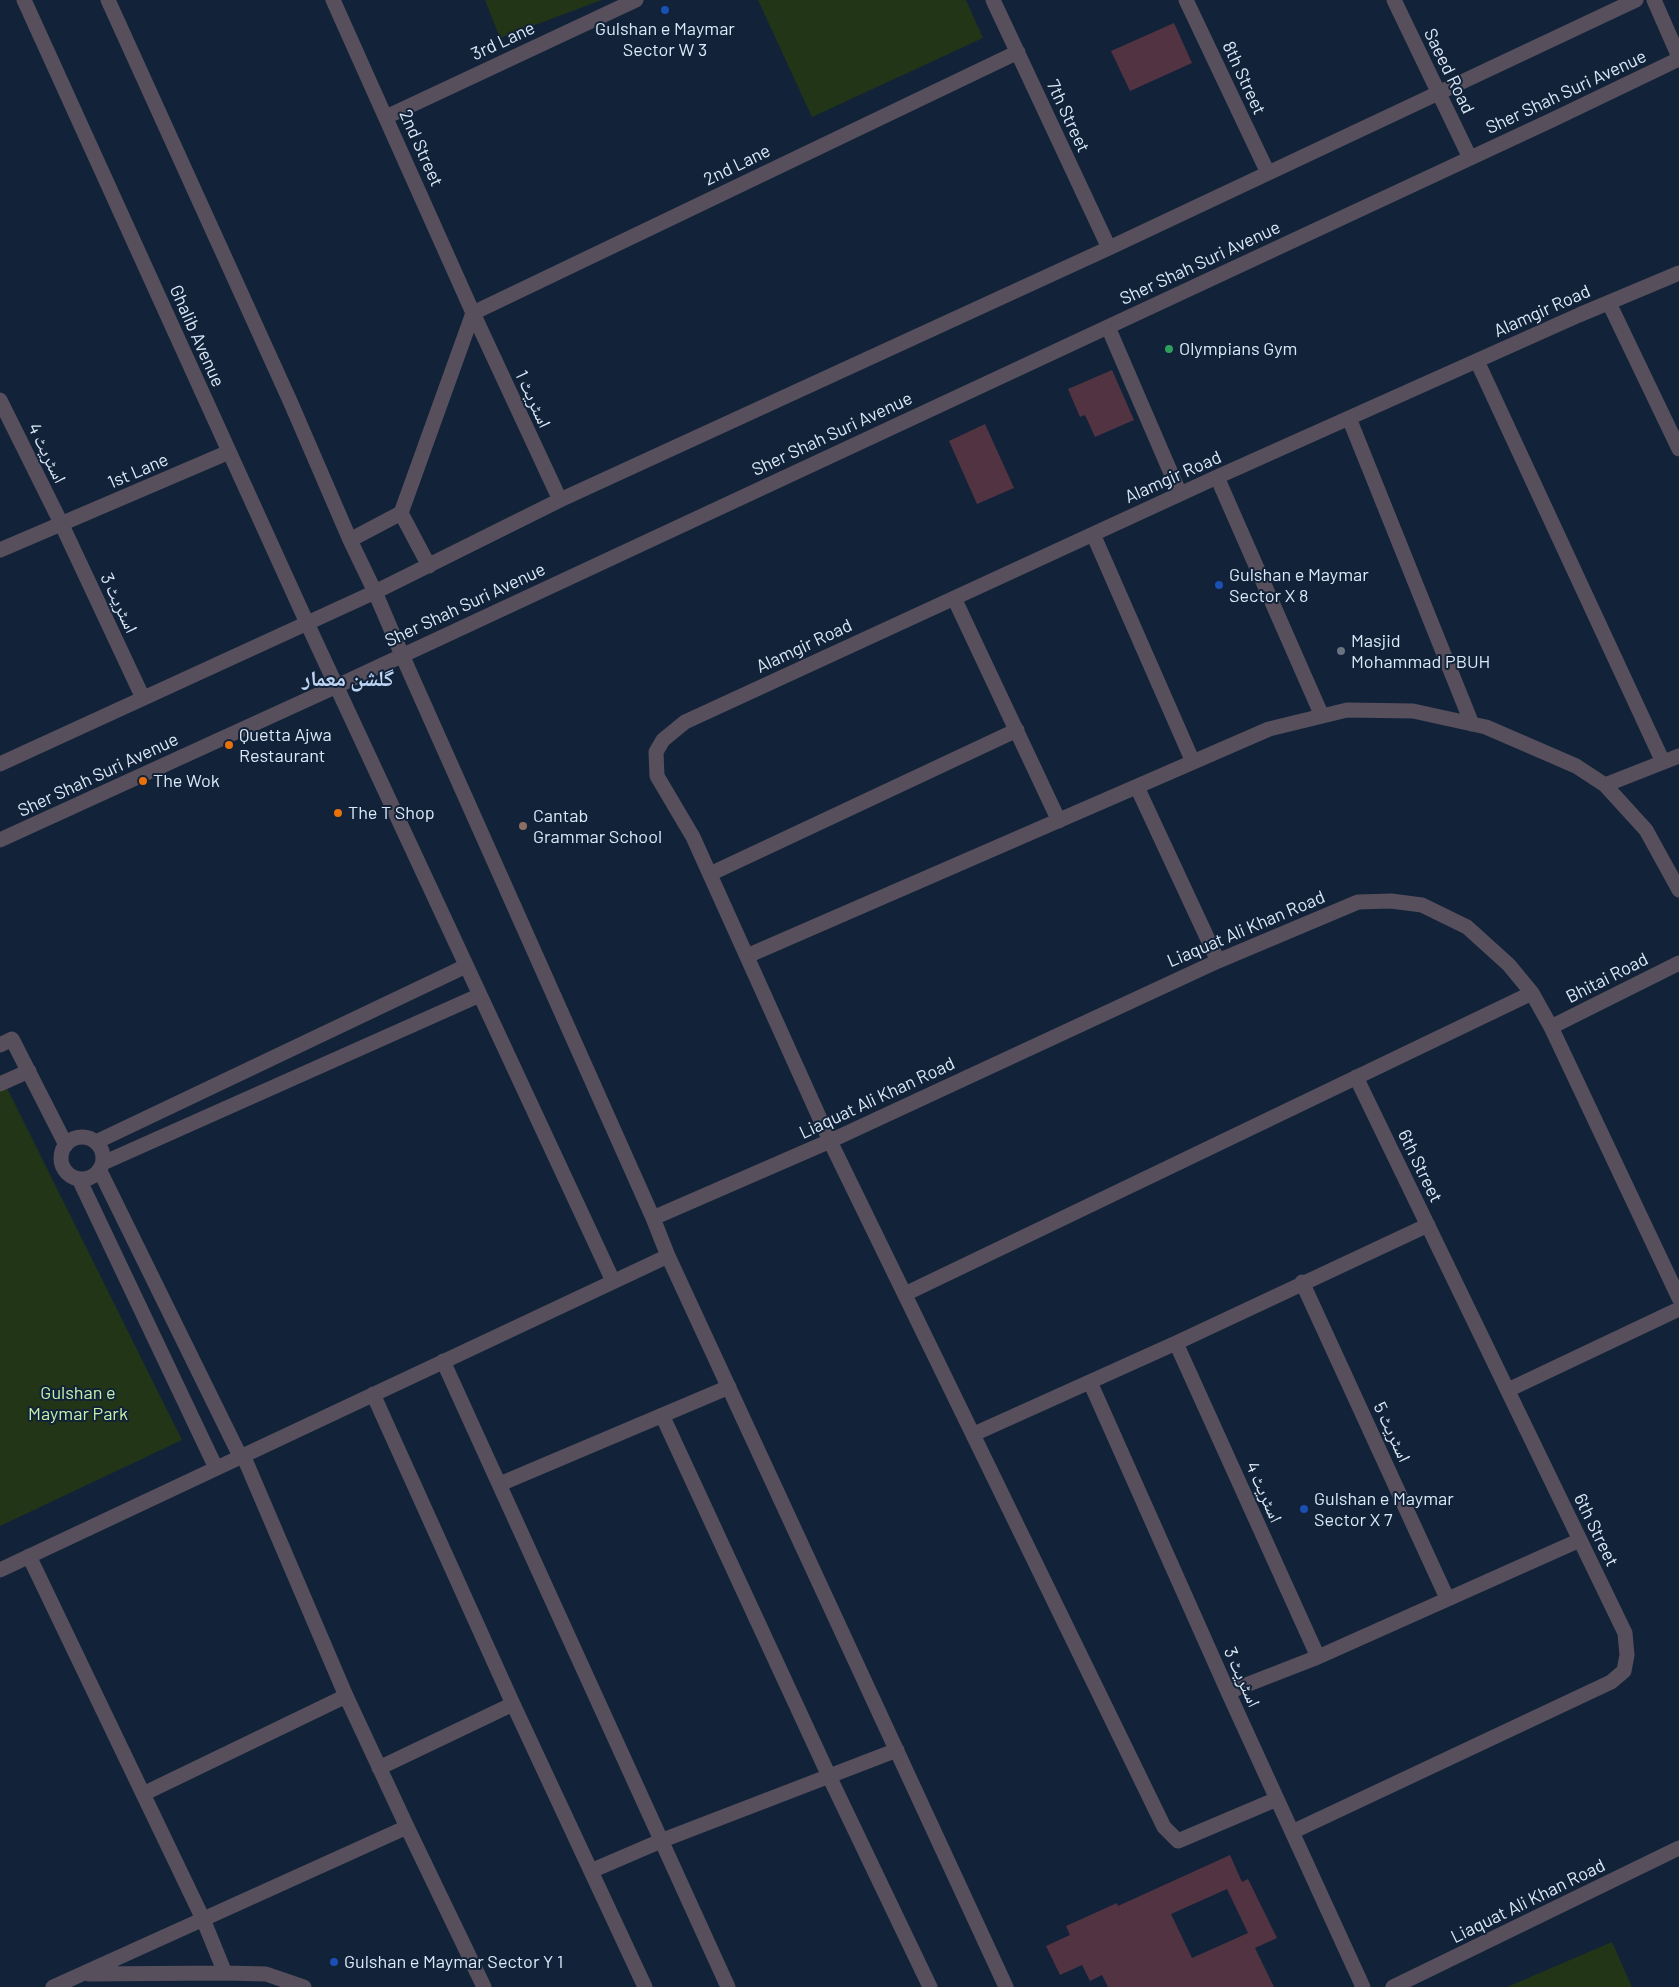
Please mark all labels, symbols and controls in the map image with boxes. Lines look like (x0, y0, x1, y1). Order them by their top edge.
marker: Gulshan e Maymar Sector W 3 (659, 4, 671, 16)
street label: 3rd Lane (468, 17, 538, 65)
place label: Gulshan e Maymar Sector W 3 (595, 18, 735, 60)
street label: Saeed Road (1419, 25, 1479, 117)
street label: 8th Street (1218, 38, 1270, 118)
street label: Sher Shah Suri Avenue (1482, 45, 1650, 139)
street label: 7th Street (1042, 76, 1094, 156)
street label: 2nd Street (394, 106, 448, 190)
street label: 2nd Lane (700, 140, 774, 190)
street label: Sher Shah Suri Avenue (1116, 216, 1284, 310)
street label: Alamgir Road (1490, 280, 1594, 342)
street label: Ghalib Avenue (165, 282, 229, 390)
place label: Olympians Gym (1179, 338, 1297, 360)
marker: Olympians Gym (1163, 343, 1175, 355)
street label: اسٹریٹ 1 (510, 367, 556, 431)
street label: Sher Shah Suri Avenue (748, 387, 916, 481)
street label: اسٹریٹ 4 (23, 419, 71, 487)
street label: Alamgir Road (1121, 446, 1225, 508)
street label: 1st Lane (104, 449, 172, 493)
street label: Sher Shah Suri Avenue (381, 558, 549, 652)
place label: Gulshan e Maymar Sector X 8 (1229, 564, 1369, 606)
street label: اسٹریٹ 3 (96, 570, 142, 636)
marker: Gulshan e Maymar Sector X 8 (1213, 579, 1225, 591)
street label: Alamgir Road (753, 614, 855, 678)
place label: Masjid Mohammad PBUH (1351, 630, 1490, 672)
marker: Masjid Mohammad PBUH (1335, 645, 1347, 657)
district label: گلشن معمار (302, 666, 394, 692)
place label: Quetta Ajwa Restaurant (239, 724, 332, 766)
street label: Sher Shah Suri Avenue (14, 728, 182, 822)
marker: Quetta Ajwa Restaurant (223, 739, 235, 751)
place label: The Wok (153, 770, 220, 792)
marker: The Wok (137, 775, 149, 787)
place label: The T Shop (348, 802, 435, 824)
place label: Cantab Grammar School (533, 805, 662, 848)
marker: The T Shop (332, 807, 344, 819)
marker: Cantab Grammar School (517, 820, 529, 832)
street label: Liaquat Ali Khan Road (1164, 886, 1328, 972)
street label: Bhitai Road (1562, 948, 1652, 1008)
street label: Liaquat Ali Khan Road (796, 1052, 958, 1144)
street label: 6th Street (1393, 1126, 1447, 1206)
park label: Gulshan e Maymar Park (28, 1382, 128, 1425)
street label: اسٹریٹ 5 (1369, 1399, 1415, 1465)
street label: اسٹریٹ 4 (1241, 1458, 1287, 1526)
place label: Gulshan e Maymar Sector X 7 (1314, 1488, 1454, 1530)
street label: 6th Street (1569, 1490, 1623, 1570)
marker: Gulshan e Maymar Sector X 7 (1298, 1503, 1310, 1515)
street label: اسٹریٹ 3 (1219, 1644, 1265, 1710)
street label: Liaquat Ali Khan Road (1447, 1854, 1609, 1948)
place label: Gulshan e Maymar Sector Y 1 (344, 1951, 563, 1973)
marker: Gulshan e Maymar Sector Y 1 (328, 1956, 340, 1968)

